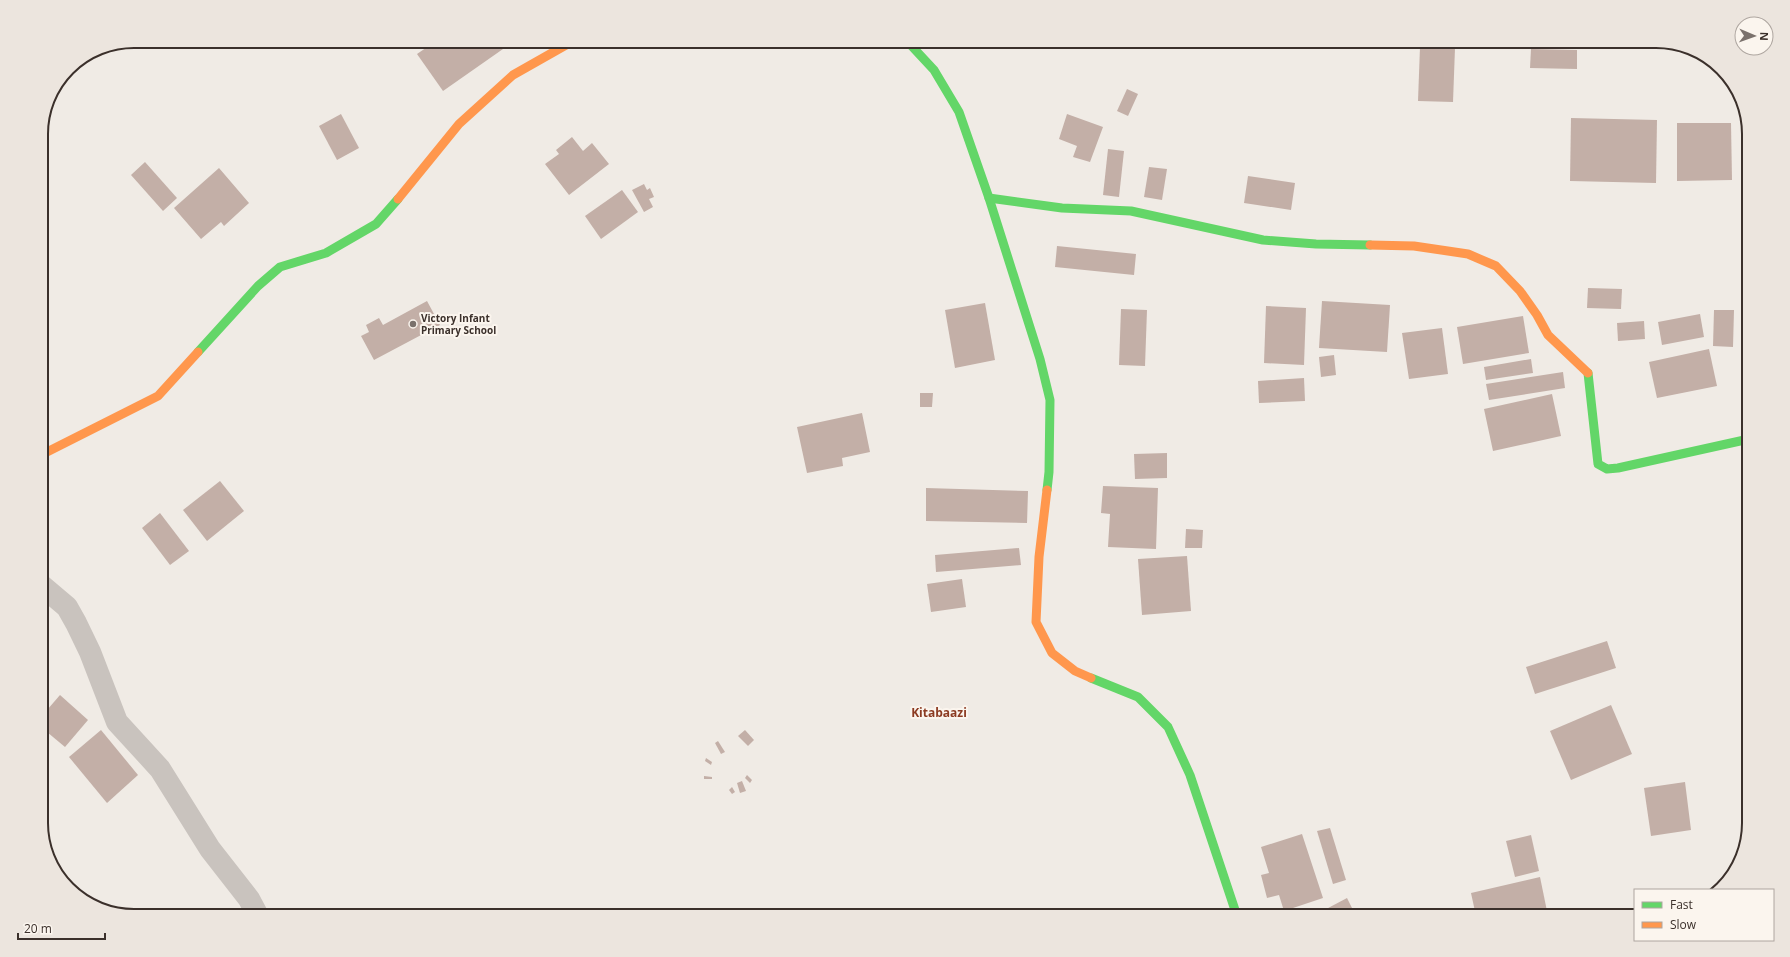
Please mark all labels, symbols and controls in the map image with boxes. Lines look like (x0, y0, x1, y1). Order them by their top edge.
north arrow (1734, 16, 1774, 56)
text: N (1757, 32, 1772, 41)
place label: Victory Infant Primary School (421, 311, 496, 337)
marker: Victory Infant Primary School (408, 319, 418, 329)
district label: Kitabaazi (911, 704, 967, 721)
legend (1634, 889, 1774, 941)
text: Fast (1670, 896, 1693, 913)
scale bar (18, 915, 105, 941)
text: Slow (1670, 916, 1697, 933)
text: 20 m (24, 920, 52, 937)

